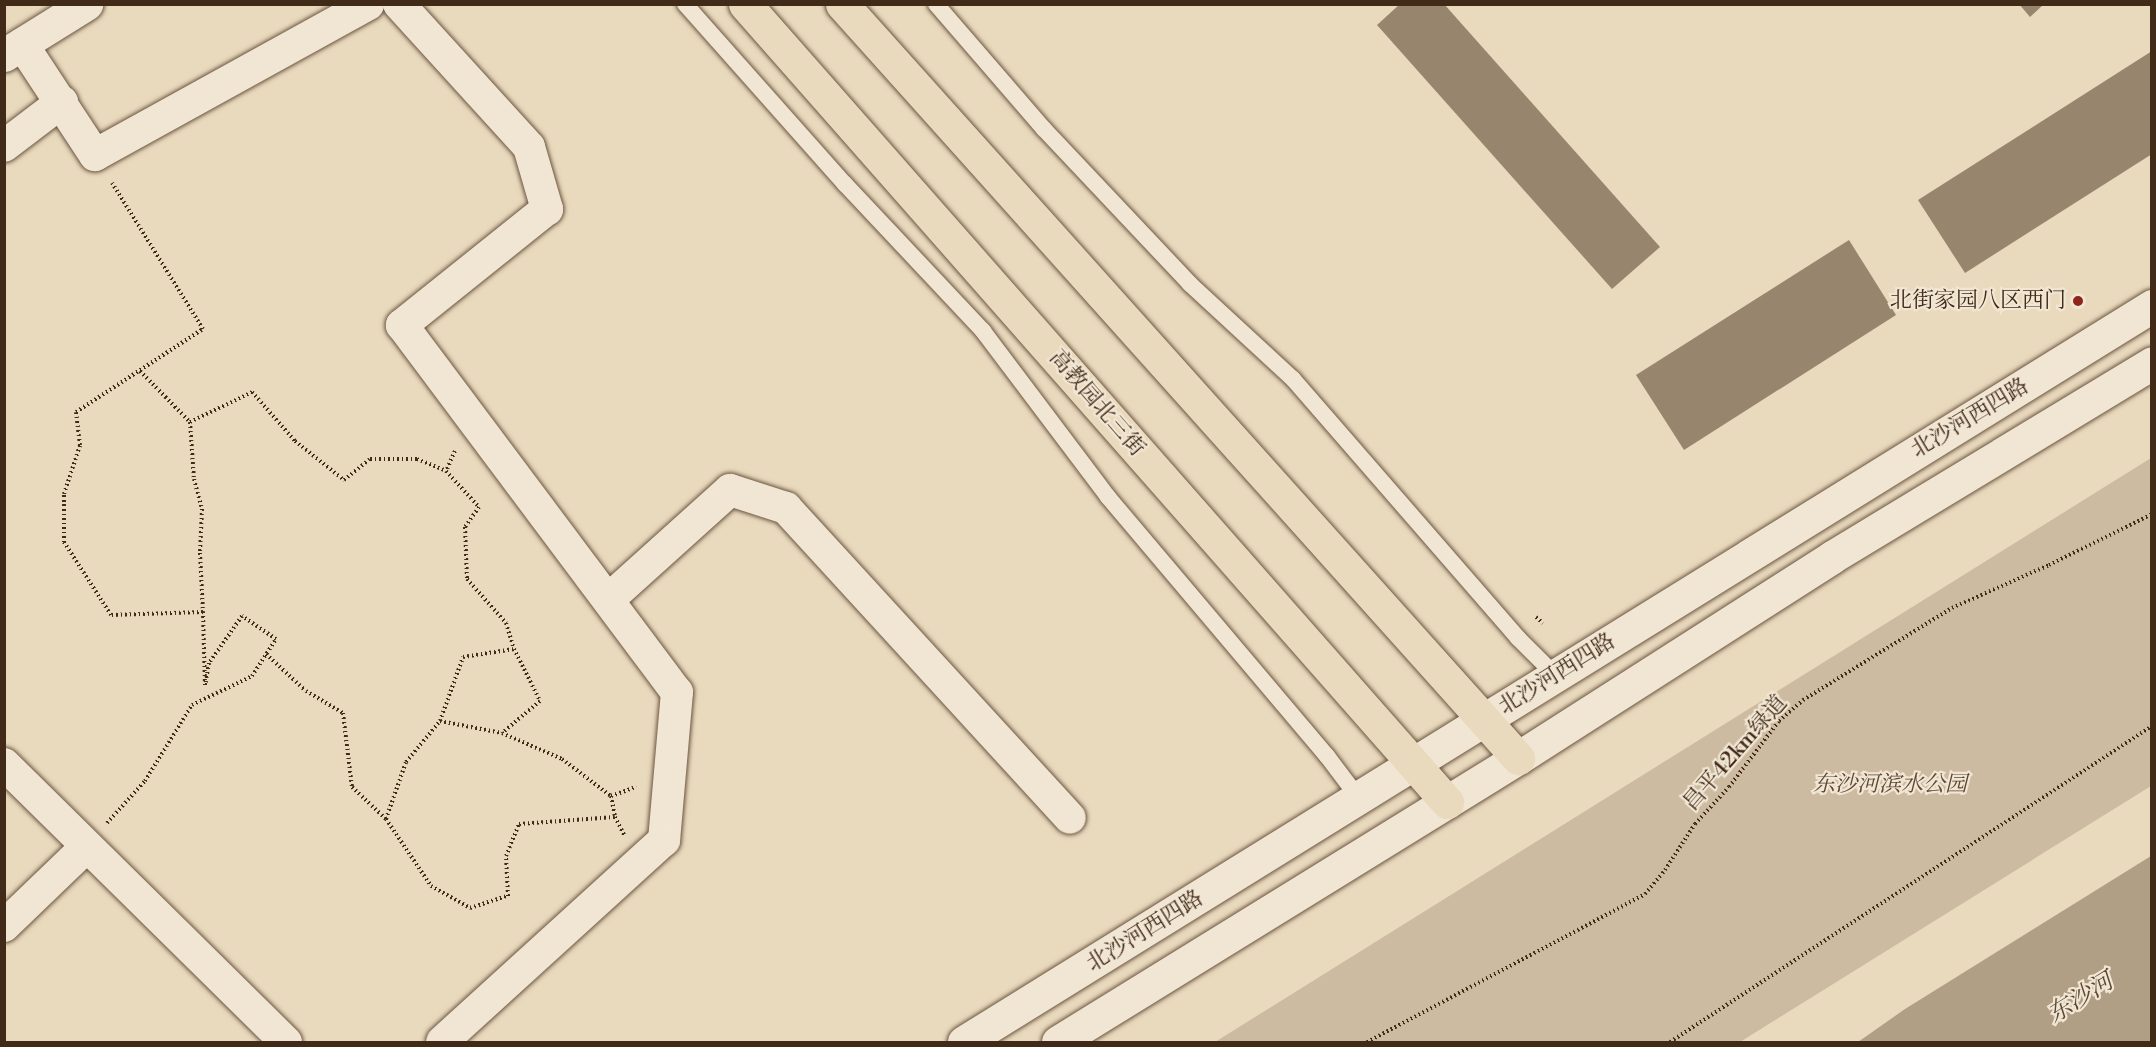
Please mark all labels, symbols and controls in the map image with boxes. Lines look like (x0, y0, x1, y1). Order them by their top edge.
place label: 北街家园八区西门 (1890, 288, 2066, 314)
marker: 北街家园八区西门 (2071, 294, 2085, 308)
street label: 高教园北三街 (1044, 345, 1150, 461)
street label: 北沙河西四路 (1907, 373, 2033, 463)
street label: 北沙河西四路 (1494, 628, 1620, 720)
street label: 昌平42km绿道 (1678, 690, 1792, 816)
park label: 东沙河滨水公园 (1813, 772, 1967, 798)
street label: 北沙河西四路 (1082, 885, 1208, 977)
water label: 东沙河 (2043, 968, 2119, 1030)

